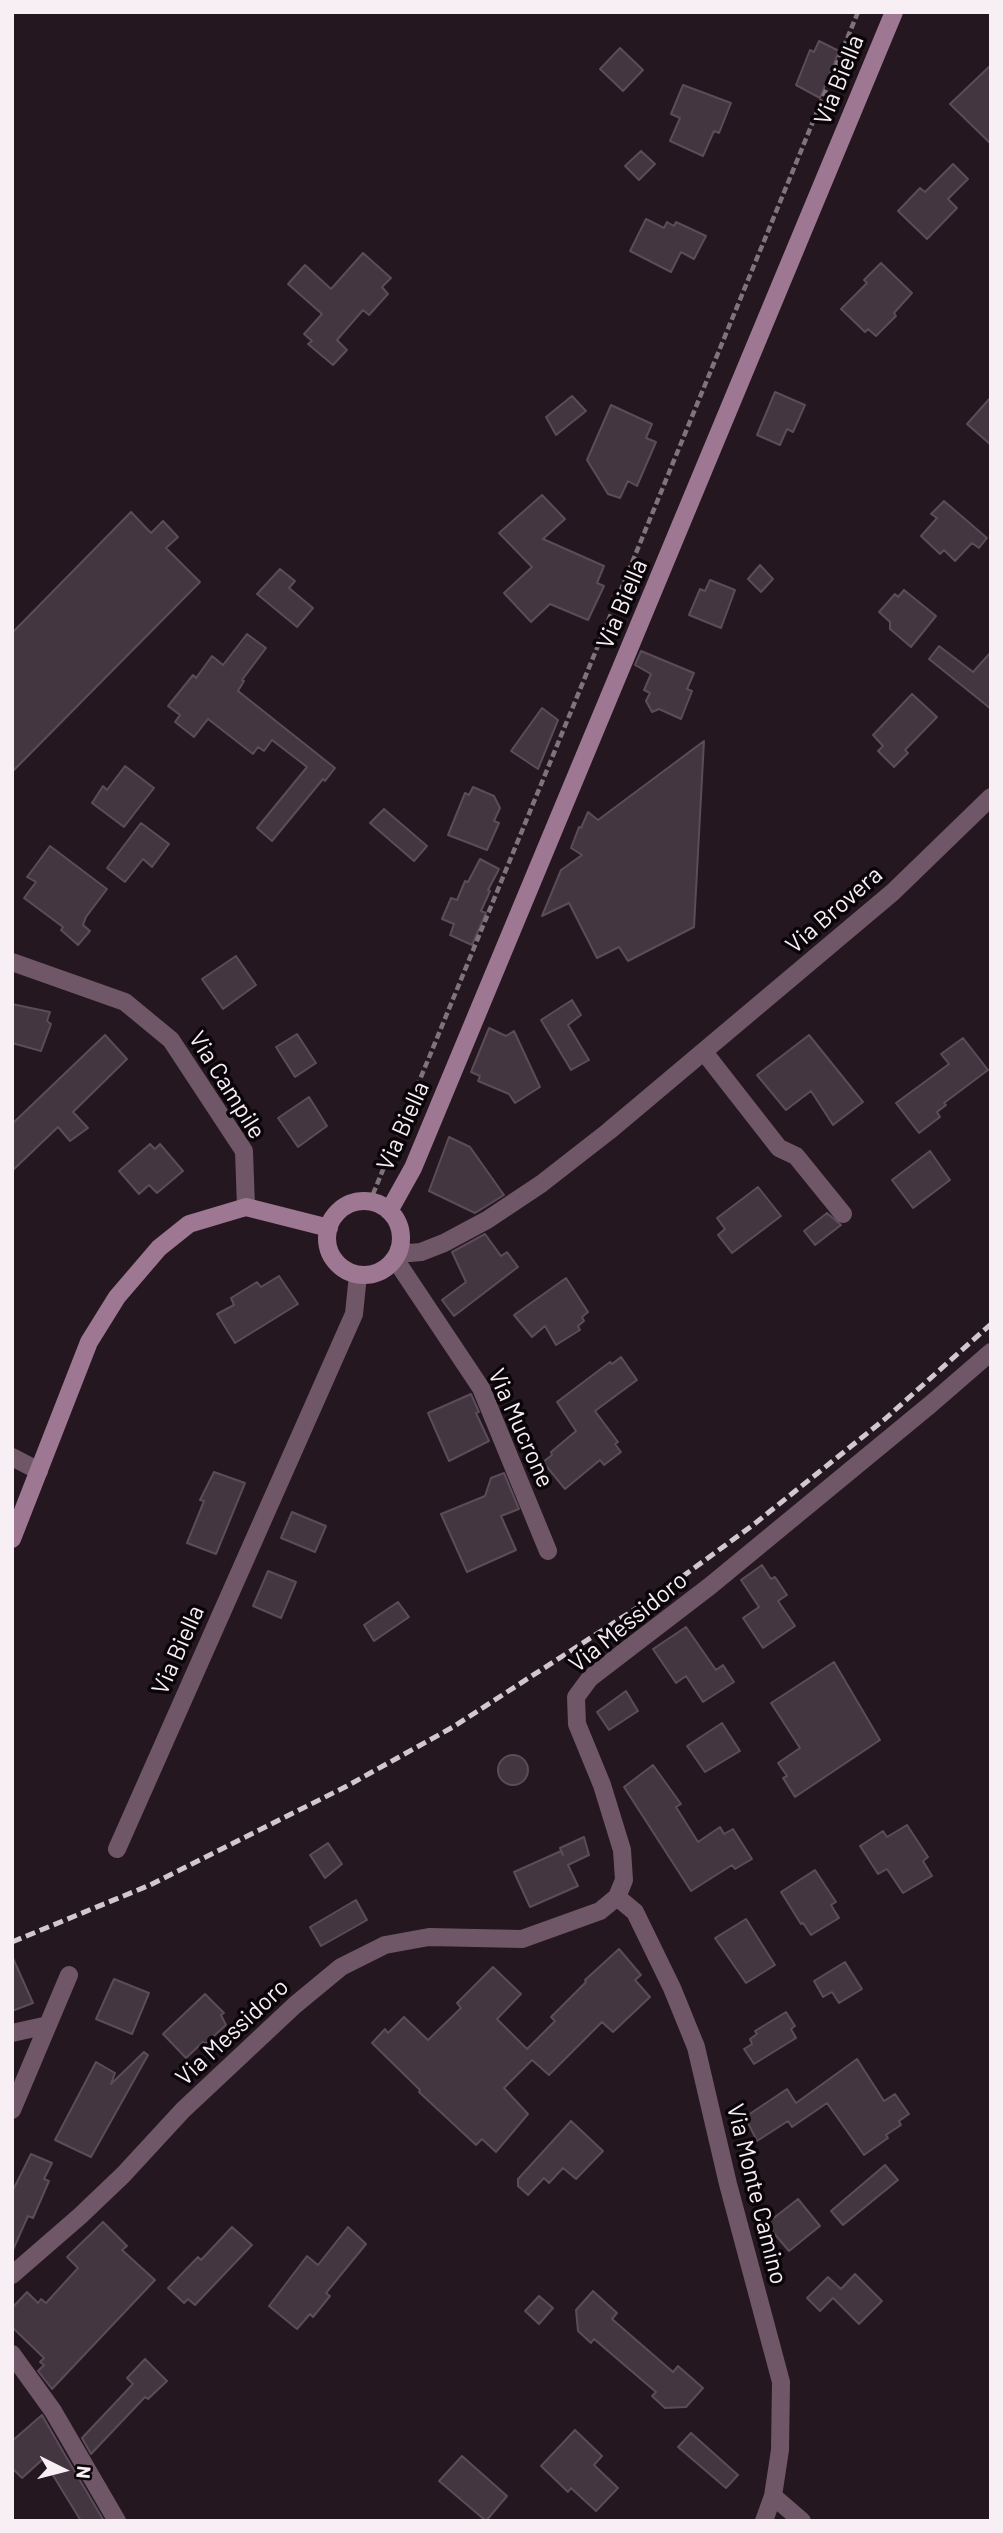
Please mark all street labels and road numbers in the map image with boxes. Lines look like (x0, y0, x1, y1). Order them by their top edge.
street label: Via Biella (808, 31, 870, 129)
street label: Via Biella (590, 555, 654, 653)
street label: Via Brovera (780, 860, 888, 960)
street label: Via Campile (183, 1026, 271, 1144)
street label: Via Biella (371, 1077, 435, 1175)
street label: Via Mucrone (482, 1364, 560, 1492)
street label: Via Messidoro (563, 1566, 693, 1678)
street label: Via Biella (146, 1601, 210, 1699)
street label: Via Messidoro (170, 1972, 294, 2092)
street label: Via Monte Camino (721, 2101, 793, 2287)

